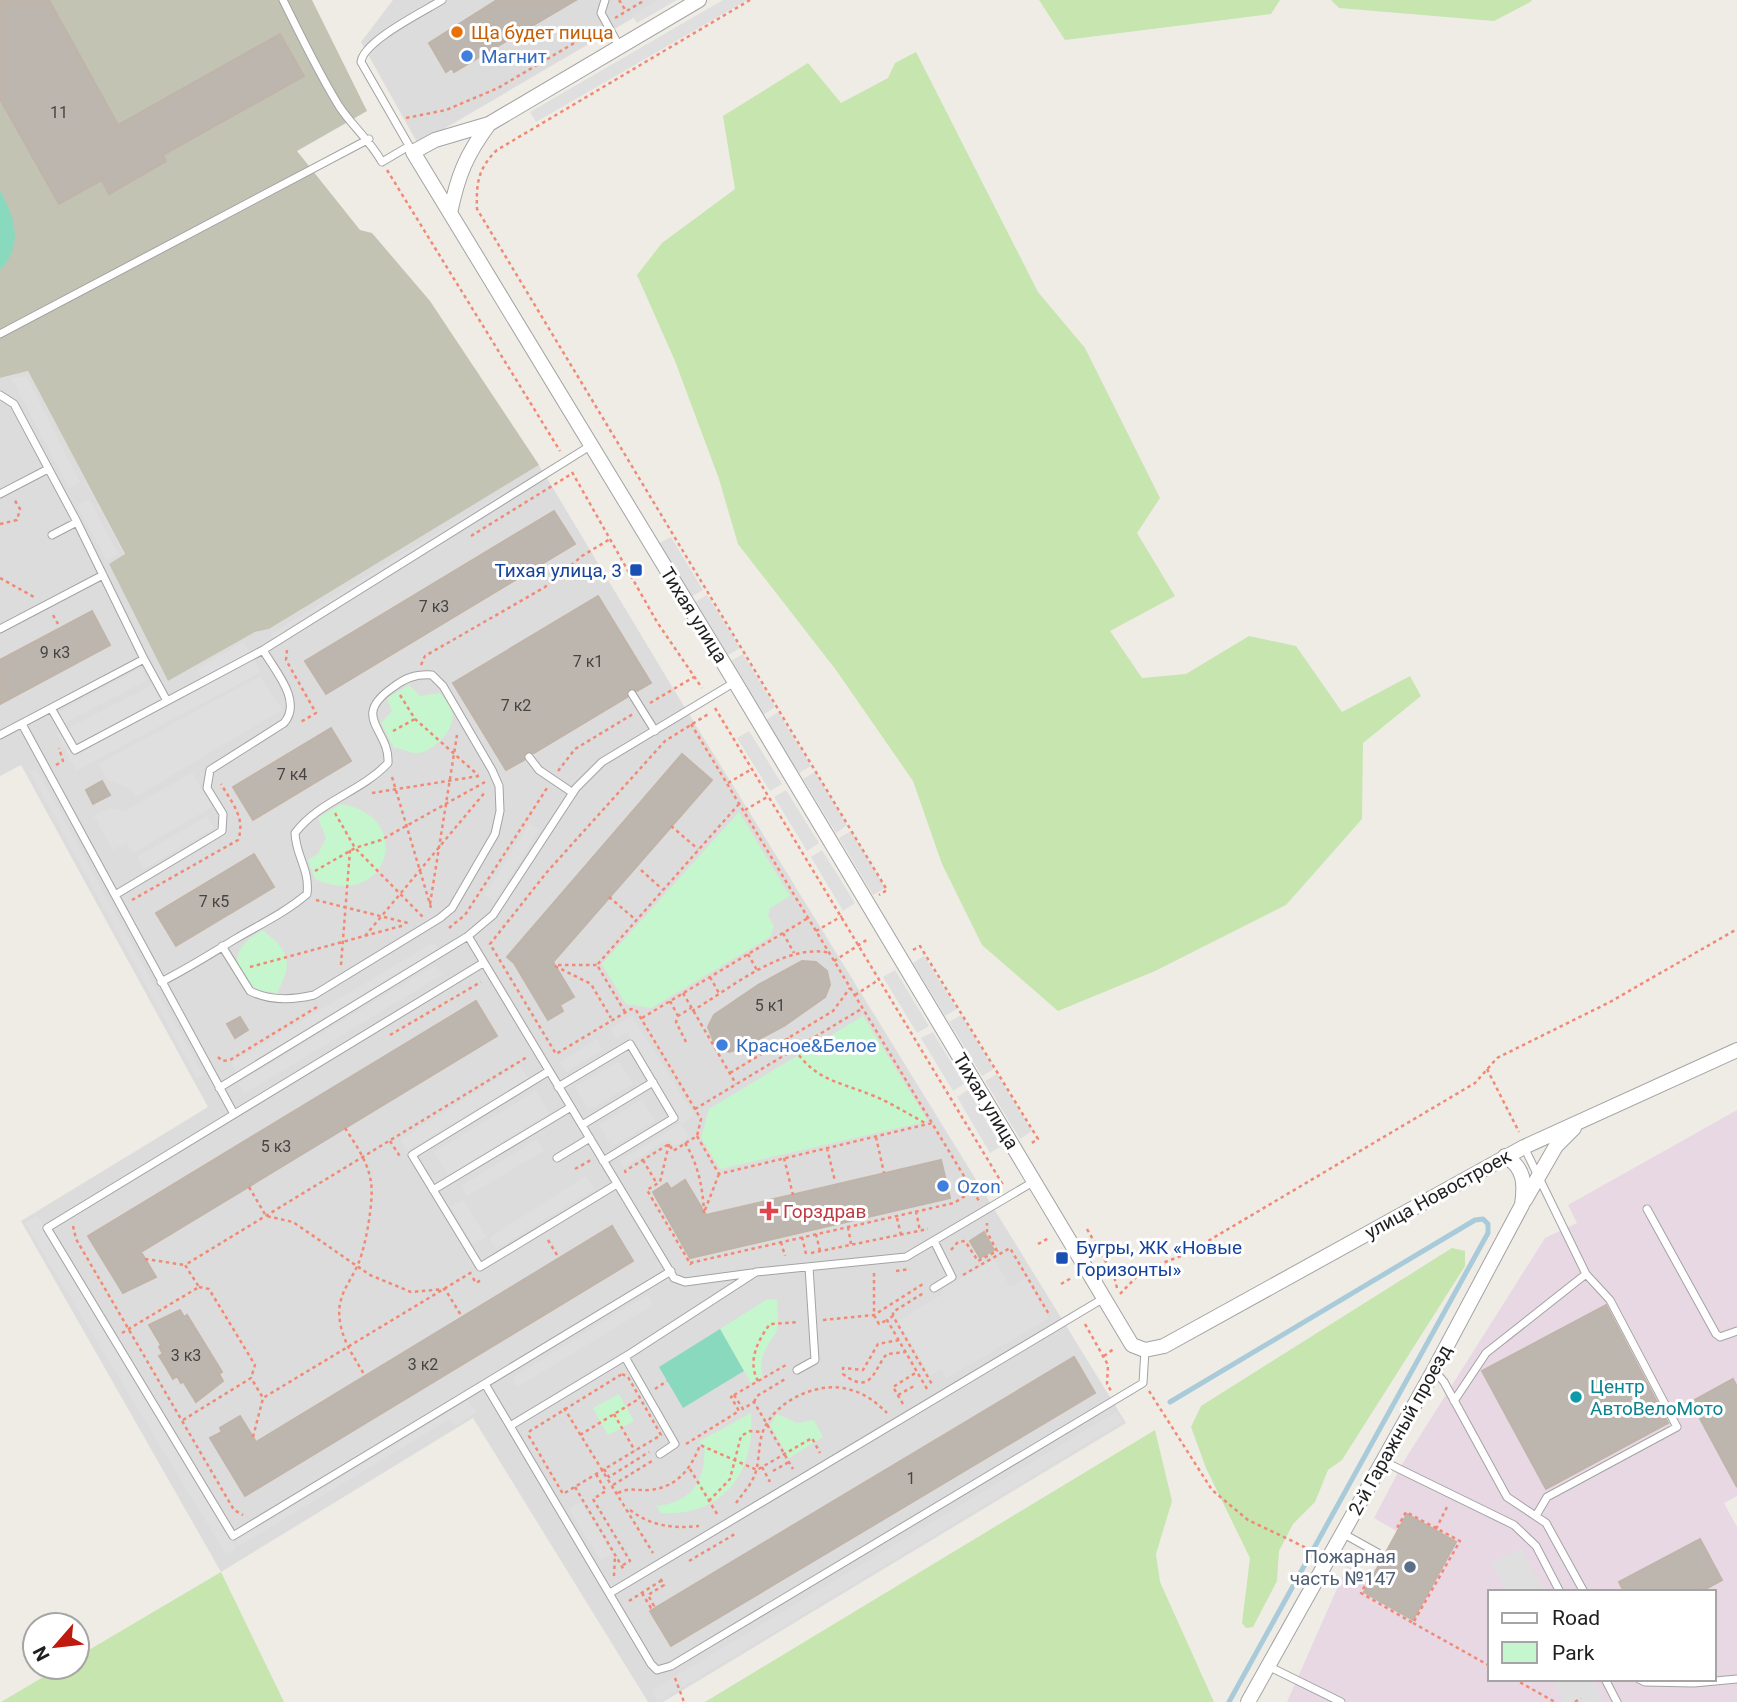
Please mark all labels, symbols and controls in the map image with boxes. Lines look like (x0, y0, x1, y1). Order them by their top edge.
place label: Ща будет пицца (471, 21, 614, 44)
marker: Ща будет пицца (449, 24, 465, 40)
place label: Магнит (481, 45, 547, 68)
marker: Магнит (459, 48, 475, 64)
house number: 11 (50, 103, 68, 122)
place label: Тихая улица, 3 (495, 559, 622, 582)
marker: Тихая улица, 3 (628, 562, 644, 578)
street label: Тихая улица (656, 563, 732, 667)
house number: 7 к3 (419, 597, 449, 616)
house number: 9 к3 (40, 643, 70, 662)
house number: 7 к1 (573, 652, 603, 671)
house number: 7 к2 (501, 696, 531, 715)
house number: 7 к4 (277, 765, 307, 784)
house number: 7 к5 (199, 892, 229, 911)
house number: 5 к1 (755, 996, 785, 1015)
place label: Красное&Белое (736, 1034, 877, 1057)
marker: Красное&Белое (714, 1037, 730, 1053)
street label: Тихая улица (948, 1049, 1024, 1153)
house number: 5 к3 (261, 1137, 291, 1156)
street label: улица Новостроек (1361, 1144, 1516, 1244)
place label: Ozon (957, 1175, 1001, 1198)
marker: Ozon (935, 1178, 951, 1194)
place label: Горздрав (783, 1200, 866, 1223)
marker: Горздрав (761, 1203, 777, 1219)
place label: Бугры, ЖК «Новые Горизонты» (1076, 1236, 1242, 1281)
marker: Бугры, ЖК «Новые Горизонты» (1054, 1250, 1070, 1266)
street label: 2-й Гаражный проезд (1344, 1341, 1456, 1519)
house number: 3 к3 (171, 1346, 201, 1365)
house number: 3 к2 (408, 1355, 438, 1374)
place label: Центр АвтоВелоМото (1590, 1375, 1723, 1420)
marker: Центр АвтоВелоМото (1568, 1389, 1584, 1405)
house number: 1 (907, 1469, 916, 1488)
place label: Пожарная часть №147 (1290, 1545, 1396, 1590)
marker: Пожарная часть №147 (1402, 1559, 1418, 1575)
legend (1488, 1590, 1716, 1681)
text: Road (1552, 1606, 1600, 1630)
north arrow (21, 1611, 91, 1681)
text: Park (1552, 1641, 1595, 1665)
text: N (28, 1642, 55, 1665)

